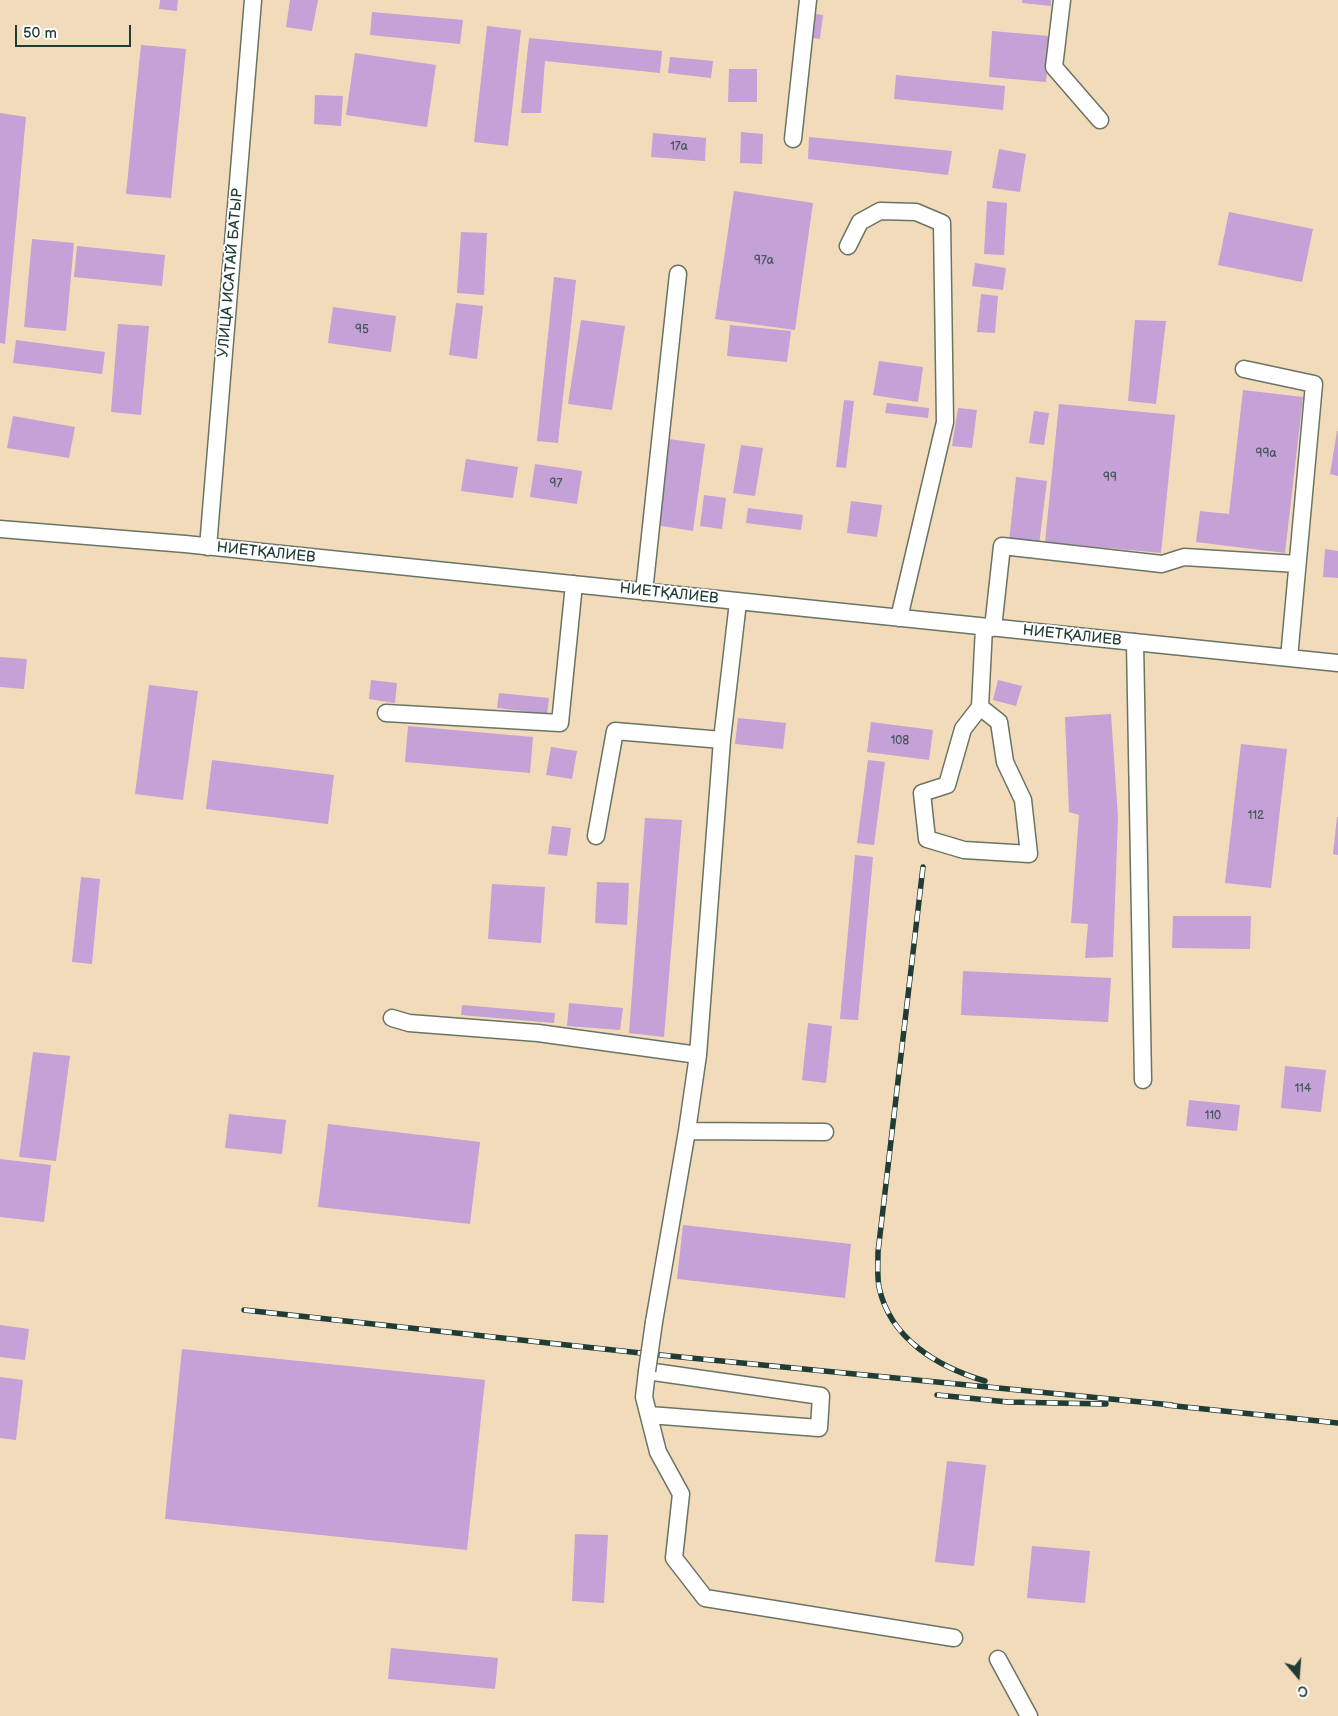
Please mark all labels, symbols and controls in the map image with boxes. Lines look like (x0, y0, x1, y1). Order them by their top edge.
scale bar (18, 15, 134, 47)
text: 50 m (23, 24, 57, 43)
house number: 17а (670, 140, 688, 154)
street label: УЛИЦА ИСАТАЙ БАТЫР (215, 188, 247, 358)
house number: 97а (754, 254, 774, 268)
house number: 95 (355, 323, 369, 337)
house number: 99а (1256, 447, 1276, 461)
house number: 99 (1103, 471, 1117, 485)
house number: 97 (550, 477, 562, 491)
street label: НИЕТҚАЛИЕВ (216, 539, 316, 567)
street label: НИЕТҚАЛИЕВ (619, 580, 719, 608)
street label: НИЕТҚАЛИЕВ (1022, 622, 1122, 650)
house number: 108 (891, 734, 909, 748)
house number: 112 (1248, 809, 1264, 823)
house number: 114 (1295, 1082, 1311, 1096)
house number: 110 (1205, 1109, 1221, 1123)
north arrow (1273, 1651, 1323, 1701)
text: С (1296, 1681, 1310, 1700)

